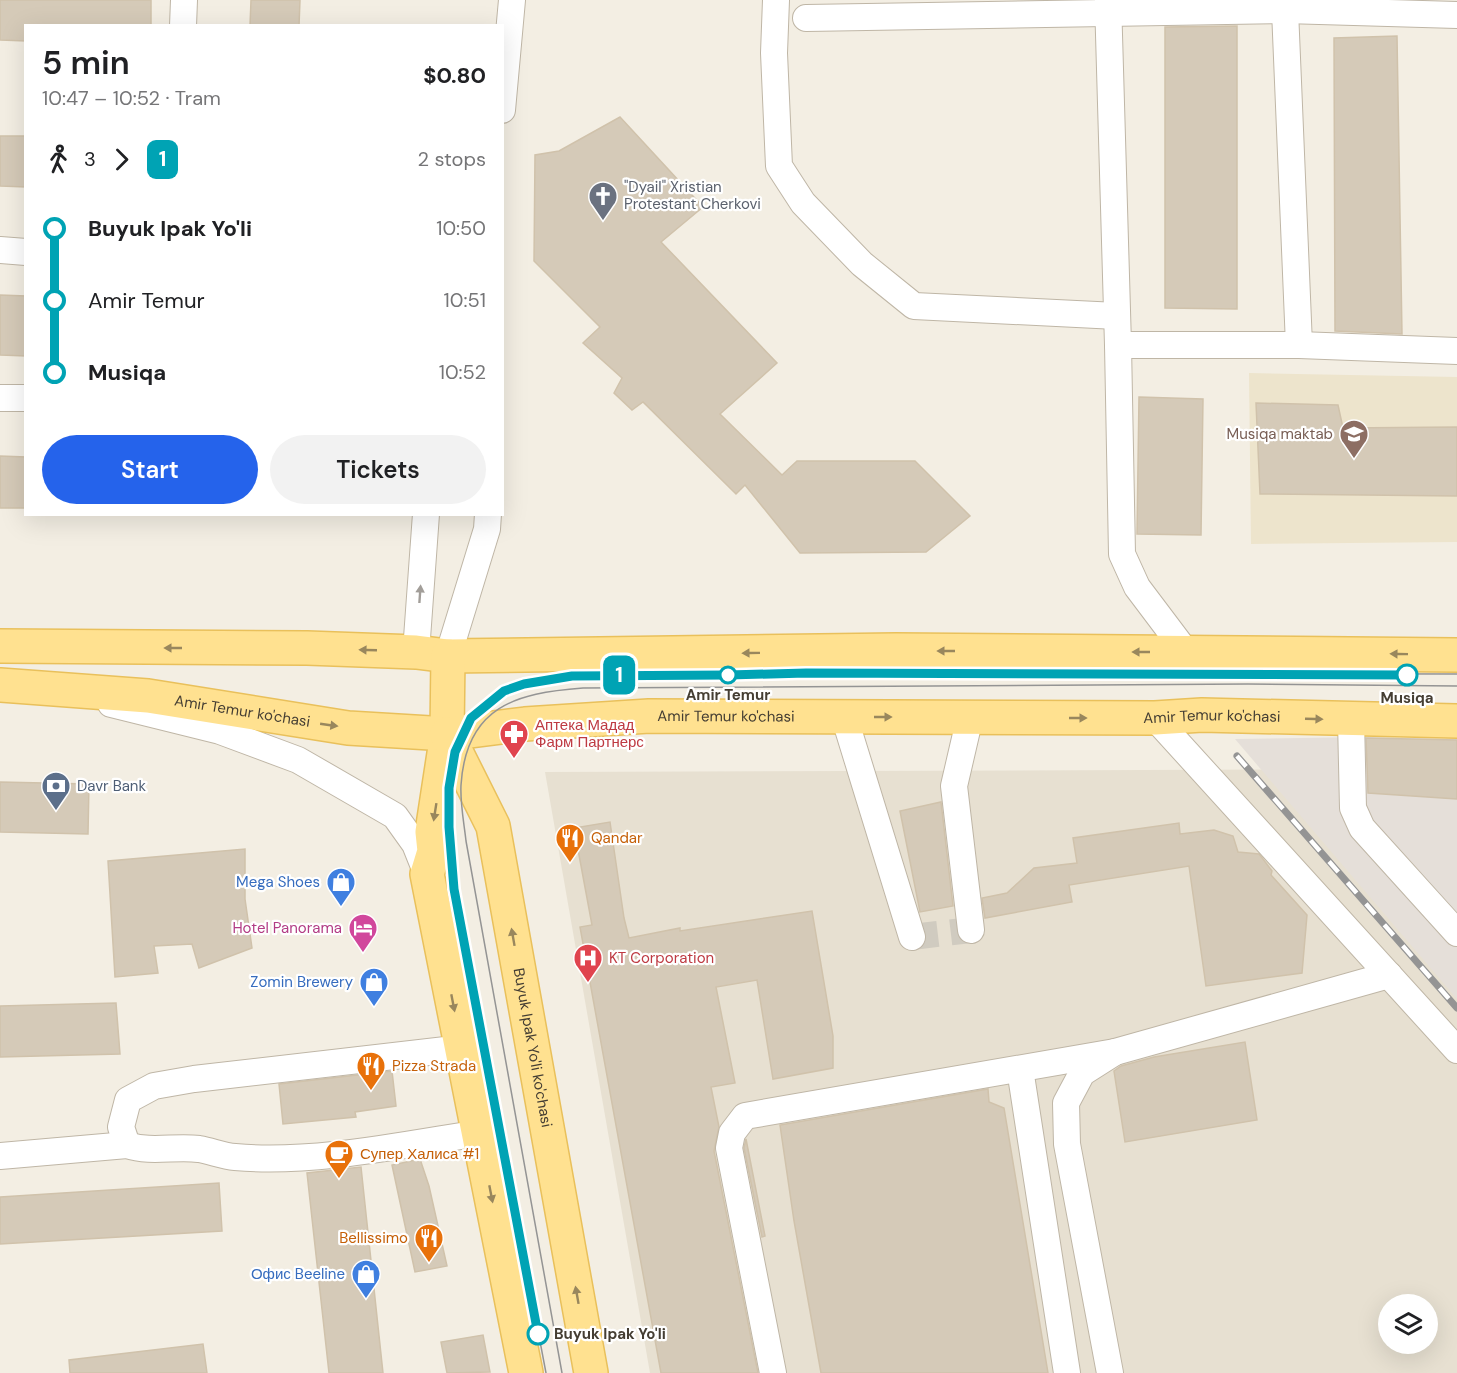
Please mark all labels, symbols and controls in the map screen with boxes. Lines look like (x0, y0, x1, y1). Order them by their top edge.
text: 5 min (42, 41, 130, 84)
text: $0.80 (423, 61, 486, 90)
text: 10:47 – 10:52 · Tram (42, 85, 221, 111)
icon: walk (42, 143, 75, 176)
icon: forward (105, 143, 138, 176)
text: 1 (159, 145, 166, 173)
text: 3 (84, 146, 96, 172)
text: 2 stops (418, 146, 486, 172)
place label: "Dyail" Xristian Protestant Cherkovi (624, 177, 761, 214)
church icon: "Dyail" Xristian Protestant Cherkovi (587, 180, 619, 222)
text: Buyuk Ipak Yo'li (88, 214, 252, 243)
text: 10:50 (436, 215, 486, 241)
text: Amir Temur (88, 286, 205, 315)
text: 10:51 (444, 287, 486, 313)
text: Musiqa (88, 358, 166, 387)
text: 10:52 (439, 359, 486, 385)
school or university icon: Musiqa maktab (1338, 418, 1370, 460)
place label: Musiqa maktab (1227, 424, 1333, 444)
button: Start (42, 435, 258, 504)
button: Tickets (270, 435, 486, 504)
one-way arrow (415, 584, 425, 603)
one-way arrow (164, 643, 183, 653)
one-way arrow (359, 645, 378, 655)
one-way arrow (936, 646, 955, 655)
one-way arrow (1131, 647, 1150, 657)
one-way arrow (741, 648, 760, 657)
one-way arrow (1389, 649, 1408, 659)
line badge: 1 (600, 656, 638, 694)
text: 1 (615, 661, 623, 689)
marker: Musiqa (1396, 664, 1418, 686)
marker: Amir Temur (719, 666, 737, 684)
place label: Amir Temur (686, 685, 770, 705)
place label: Musiqa (1380, 688, 1434, 708)
street label: Amir Temur ko'chasi (173, 690, 312, 732)
street label: Amir Temur ko'chasi (1143, 705, 1281, 728)
street label: Amir Temur ko'chasi (657, 706, 795, 727)
one-way arrow (873, 712, 892, 721)
one-way arrow (1068, 713, 1087, 723)
one-way arrow (1305, 714, 1324, 723)
place label: Аптека Мадад Фарм Партнерс (535, 715, 644, 752)
pharmacy icon: Аптека Мадад Фарм Партнерс (498, 718, 530, 760)
one-way arrow (319, 721, 338, 730)
bank icon: Davr Bank (40, 770, 72, 812)
place label: Davr Bank (77, 776, 146, 796)
one-way arrow (430, 803, 439, 822)
restaurant icon: Qandar (554, 822, 586, 864)
place label: Qandar (591, 828, 643, 848)
shop icon: Mega Shoes (325, 866, 357, 908)
place label: Mega Shoes (236, 872, 320, 892)
hotel icon: Hotel Panorama (347, 912, 379, 954)
place label: Hotel Panorama (232, 918, 342, 938)
one-way arrow (508, 928, 517, 947)
hospital icon: KT Corporation (572, 942, 604, 984)
place label: KT Corporation (609, 948, 714, 968)
shop icon: Zomin Brewery (358, 966, 390, 1008)
street label: Buyuk Ipak Yo'li ko'chasi (509, 966, 557, 1129)
place label: Zomin Brewery (250, 972, 354, 992)
one-way arrow (449, 994, 459, 1012)
restaurant icon: Pizza Strada (355, 1050, 387, 1092)
place label: Pizza Strada (392, 1056, 476, 1076)
cafe icon: Супер Халиса #1 (323, 1138, 355, 1180)
place label: Супер Халиса #1 (360, 1144, 479, 1164)
one-way arrow (487, 1185, 496, 1204)
restaurant icon: Bellissimo (413, 1222, 445, 1264)
place label: Bellissimo (339, 1228, 408, 1248)
shop icon: Офис Beeline (350, 1258, 382, 1300)
place label: Офис Beeline (251, 1264, 345, 1284)
one-way arrow (572, 1285, 581, 1304)
map controls (1378, 1294, 1438, 1354)
button: layers (1378, 1294, 1438, 1354)
marker: Buyuk Ipak Yo'li (527, 1323, 549, 1345)
place label: Buyuk Ipak Yo'li (554, 1324, 666, 1344)

